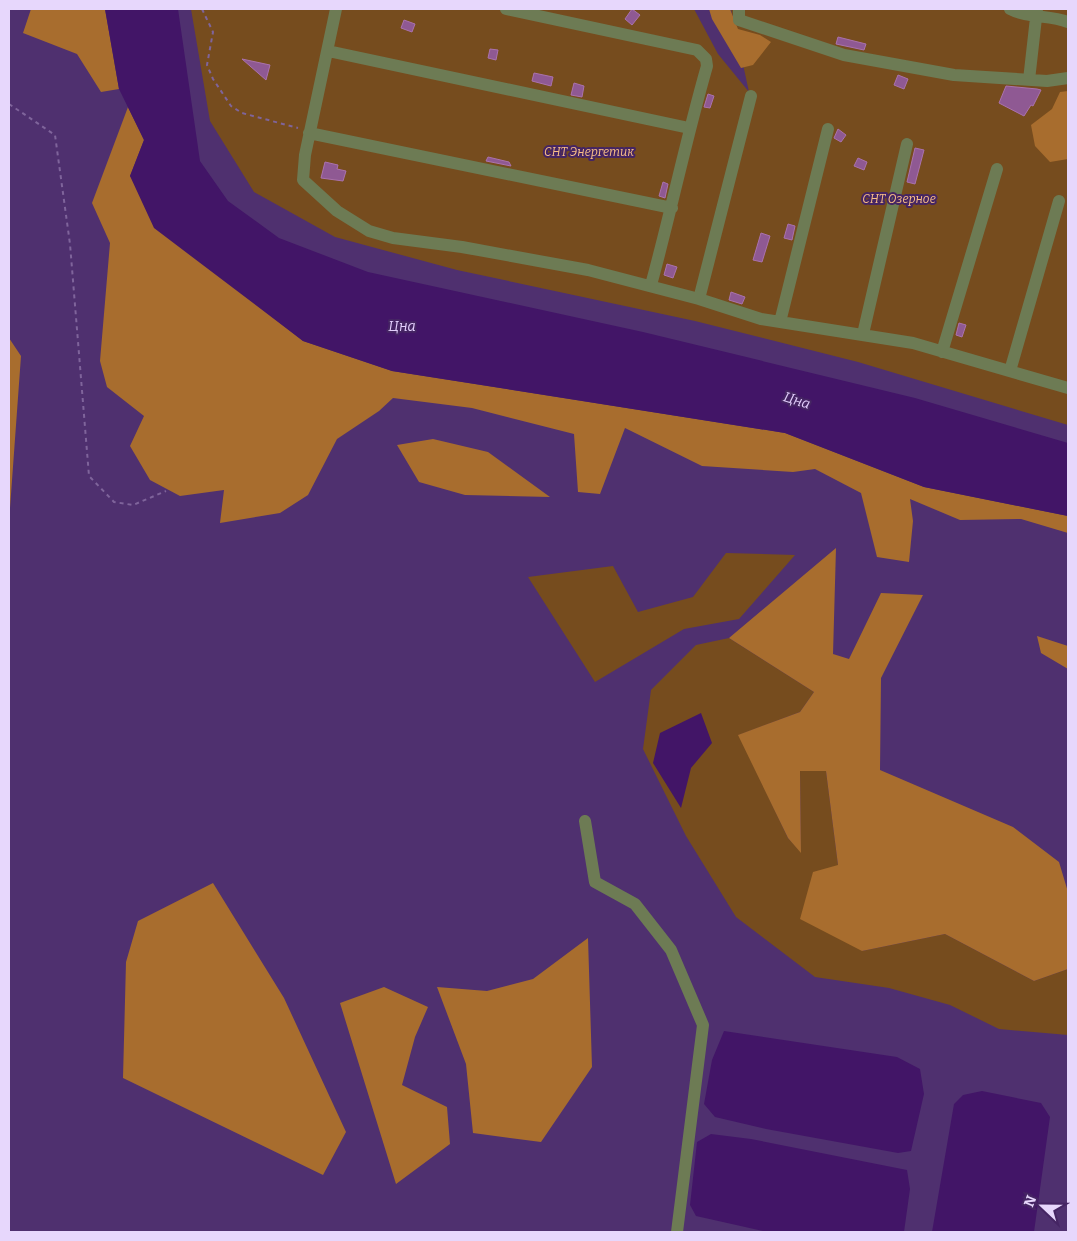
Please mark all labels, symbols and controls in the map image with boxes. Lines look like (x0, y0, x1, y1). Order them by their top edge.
park label: СНТ Энергетик (544, 145, 634, 159)
park label: СНТ Озерное (862, 192, 936, 206)
water label: Цна (388, 318, 416, 335)
water label: Цна (781, 388, 812, 413)
north arrow (1017, 1181, 1067, 1231)
text: N (1021, 1193, 1040, 1210)

